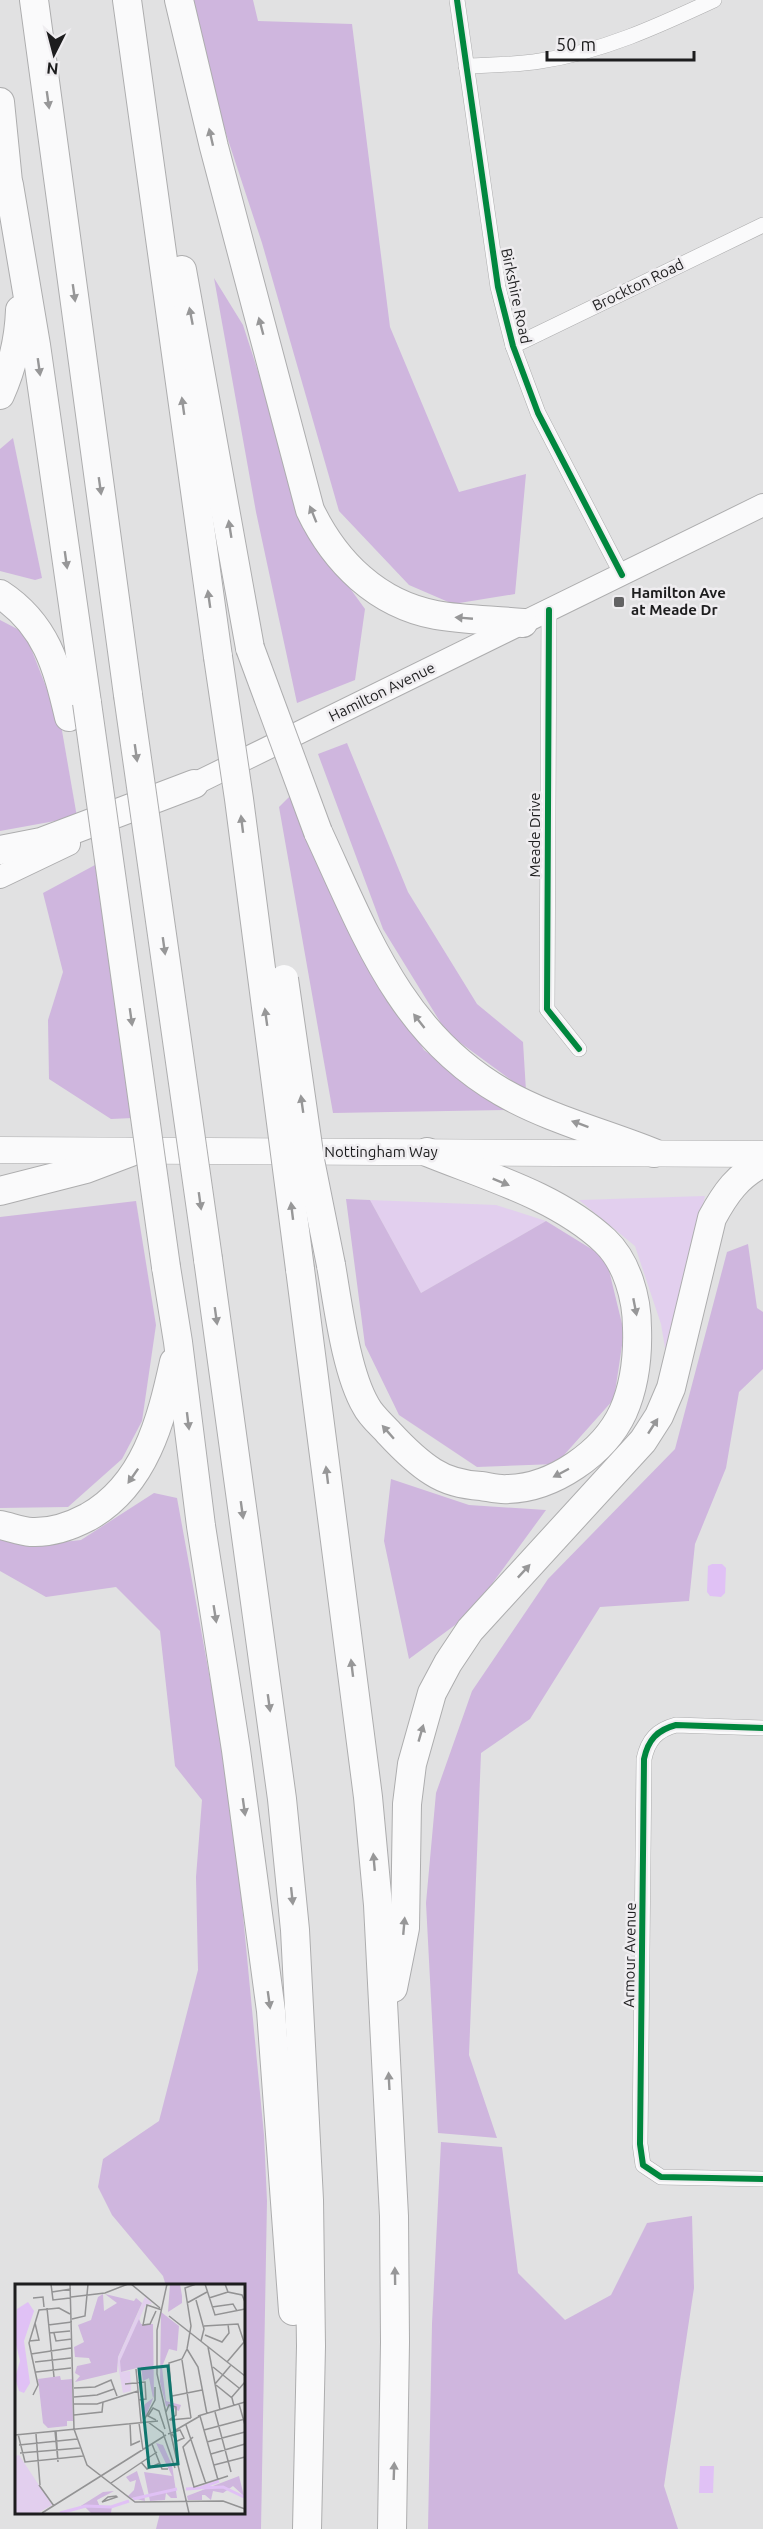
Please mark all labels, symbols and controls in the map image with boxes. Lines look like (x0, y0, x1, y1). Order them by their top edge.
north arrow (24, 24, 84, 84)
scale bar (547, 24, 694, 62)
text: 50 m (556, 34, 596, 54)
text: N (46, 59, 59, 78)
one-way arrow (43, 90, 52, 109)
one-way arrow (206, 128, 216, 146)
street label: Birkshire Road (498, 247, 535, 345)
street label: Brockton Road (589, 255, 686, 314)
one-way arrow (69, 283, 78, 302)
one-way arrow (186, 307, 195, 326)
one-way arrow (256, 317, 266, 335)
one-way arrow (34, 357, 43, 376)
one-way arrow (178, 397, 187, 416)
one-way arrow (95, 477, 104, 496)
one-way arrow (308, 504, 318, 522)
one-way arrow (226, 519, 235, 538)
one-way arrow (62, 550, 71, 569)
place label: Hamilton Ave at Meade Dr (631, 584, 726, 618)
one-way arrow (204, 590, 213, 609)
marker: Hamilton Ave at Meade Dr (612, 595, 626, 609)
one-way arrow (455, 613, 474, 623)
street label: Hamilton Avenue (326, 659, 438, 725)
one-way arrow (132, 743, 141, 762)
street label: Meade Drive (526, 793, 543, 877)
one-way arrow (237, 814, 246, 833)
one-way arrow (159, 936, 168, 955)
one-way arrow (126, 1008, 135, 1027)
one-way arrow (262, 1008, 271, 1027)
one-way arrow (413, 1013, 425, 1028)
one-way arrow (298, 1095, 307, 1114)
one-way arrow (571, 1119, 589, 1129)
street label: Nottingham Way (324, 1143, 438, 1160)
one-way arrow (492, 1177, 510, 1187)
one-way arrow (195, 1192, 205, 1211)
one-way arrow (288, 1201, 297, 1220)
one-way arrow (631, 1298, 640, 1317)
one-way arrow (211, 1307, 220, 1326)
one-way arrow (183, 1412, 193, 1431)
one-way arrow (647, 1418, 659, 1434)
one-way arrow (381, 1424, 395, 1439)
one-way arrow (322, 1465, 332, 1484)
one-way arrow (127, 1467, 138, 1484)
one-way arrow (553, 1468, 570, 1477)
one-way arrow (238, 1500, 247, 1519)
one-way arrow (516, 1564, 530, 1578)
one-way arrow (210, 1605, 219, 1624)
one-way arrow (347, 1659, 356, 1678)
one-way arrow (264, 1693, 273, 1712)
one-way arrow (417, 1724, 426, 1742)
one-way arrow (239, 1798, 248, 1817)
one-way arrow (369, 1852, 379, 1871)
one-way arrow (287, 1887, 297, 1906)
street label: Armour Avenue (620, 1902, 639, 2008)
one-way arrow (400, 1917, 409, 1936)
one-way arrow (265, 1991, 274, 2010)
one-way arrow (384, 2071, 393, 2090)
one-way arrow (390, 2266, 400, 2285)
inset map (15, 2284, 244, 2514)
one-way arrow (389, 2461, 398, 2480)

